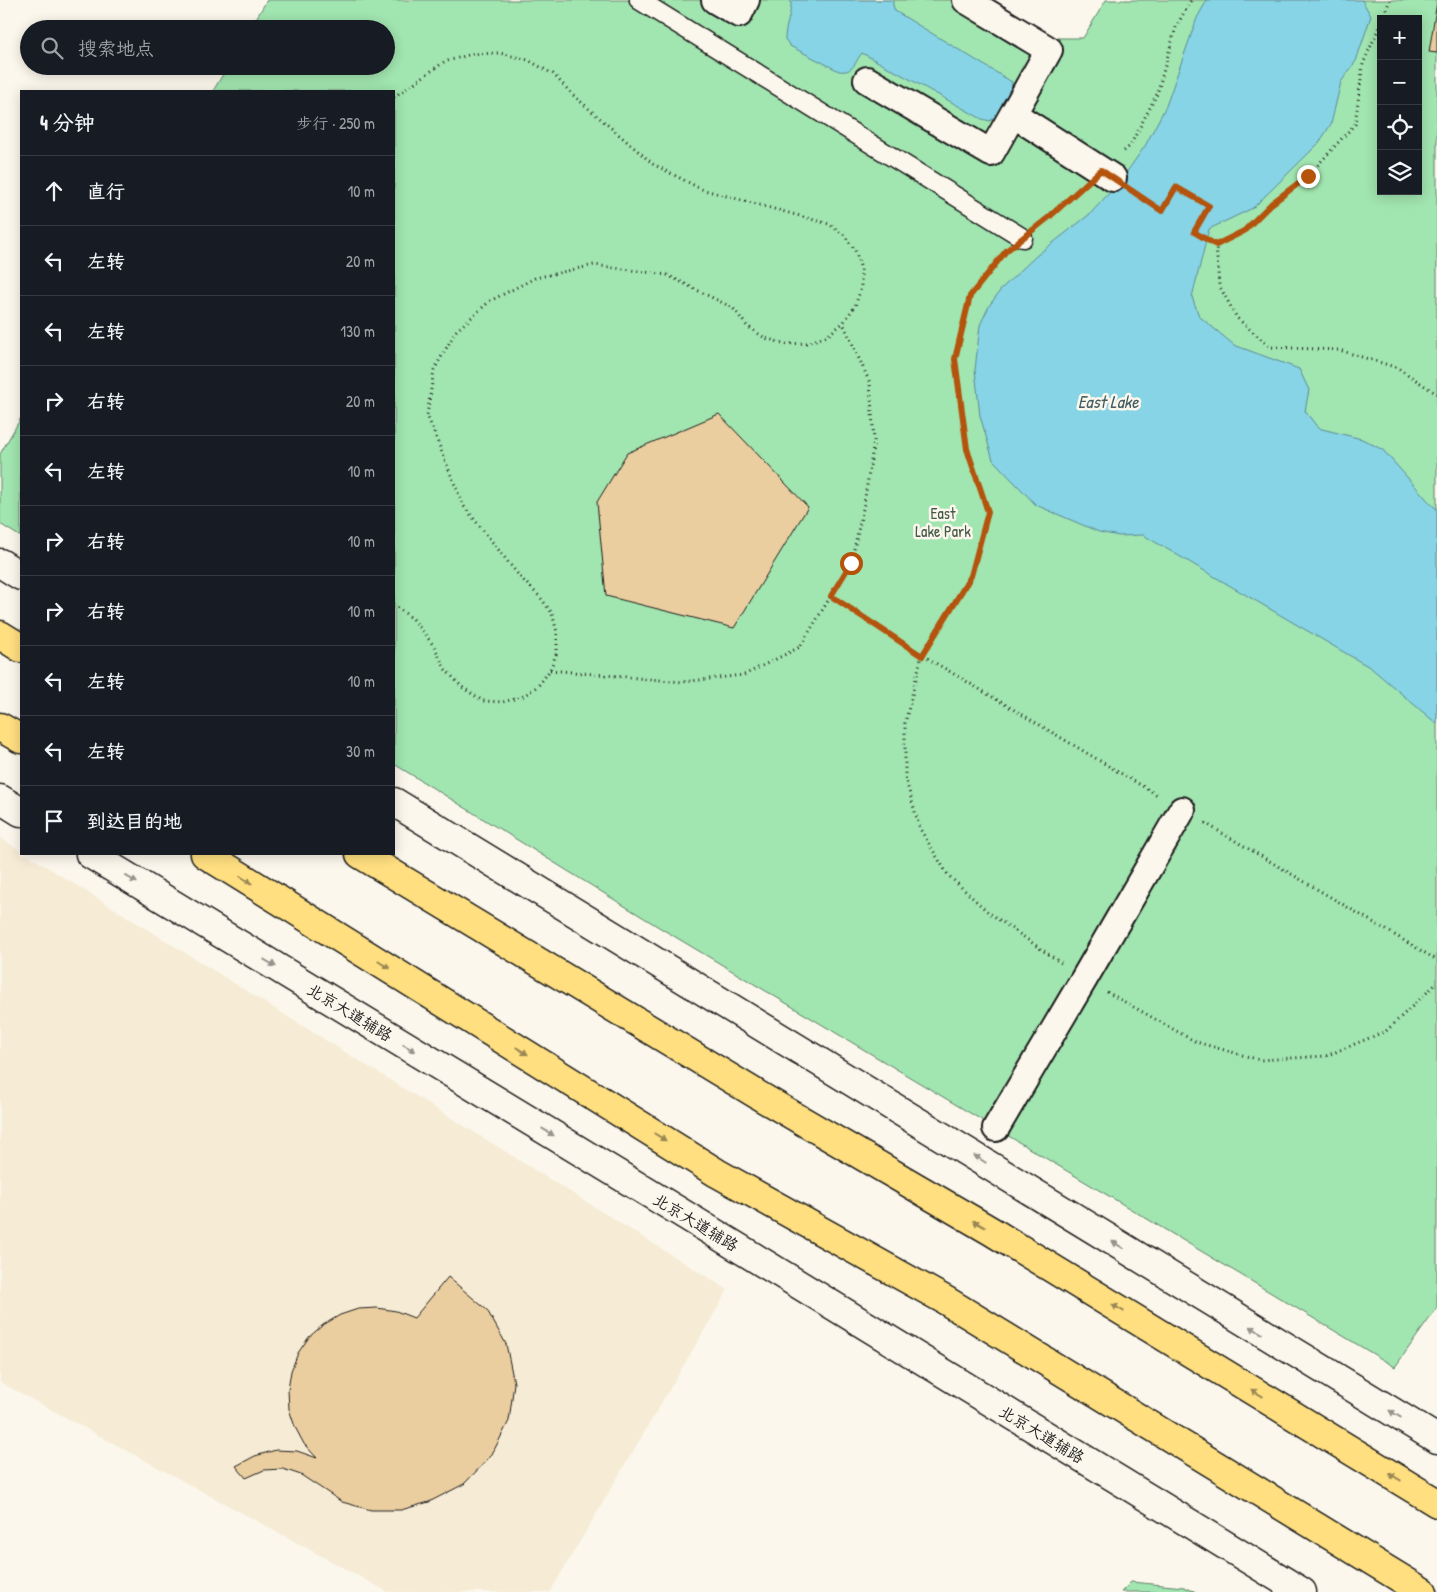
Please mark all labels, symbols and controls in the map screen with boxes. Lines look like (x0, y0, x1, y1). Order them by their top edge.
map controls (1377, 15, 1422, 195)
button: + (1377, 15, 1422, 60)
search box (20, 20, 395, 75)
icon: search (38, 34, 66, 62)
text: 搜索地点 (78, 35, 154, 61)
button: − (1377, 60, 1422, 105)
button: locate (1377, 105, 1422, 150)
text: 4 分钟 (40, 108, 95, 137)
text: 步行 · 250 m (296, 112, 375, 134)
button: layers (1377, 150, 1422, 195)
route end (1297, 165, 1320, 188)
icon: ahead (40, 177, 68, 205)
text: 直行 (87, 178, 125, 204)
text: 10 m (347, 180, 375, 202)
icon: left (40, 247, 68, 275)
text: 左转 (87, 248, 125, 274)
text: 20 m (346, 250, 375, 272)
icon: left (40, 317, 68, 345)
text: 左转 (87, 318, 125, 344)
text: 130 m (340, 320, 375, 342)
icon: right (40, 387, 68, 415)
text: 右转 (87, 388, 125, 414)
water label: East Lake (1078, 389, 1139, 414)
text: 20 m (346, 390, 375, 412)
icon: left (40, 457, 68, 485)
text: 左转 (87, 458, 125, 484)
text: 10 m (347, 460, 375, 482)
park label: East Lake Park (915, 502, 971, 542)
icon: right (40, 527, 68, 555)
text: 右转 (87, 528, 125, 554)
text: 10 m (347, 530, 375, 552)
route start (840, 552, 863, 575)
icon: right (40, 597, 68, 625)
text: 右转 (87, 598, 125, 624)
text: 10 m (347, 600, 375, 622)
icon: left (40, 667, 68, 695)
text: 左转 (87, 668, 125, 694)
text: 10 m (347, 670, 375, 692)
icon: left (40, 737, 68, 765)
text: 左转 (87, 738, 125, 764)
text: 30 m (346, 740, 375, 762)
icon: arrive (40, 807, 68, 835)
text: 到达目的地 (87, 808, 182, 834)
one-way arrow (125, 875, 138, 884)
one-way arrow (240, 875, 253, 884)
one-way arrow (264, 959, 277, 968)
one-way arrow (378, 961, 391, 970)
street label: 北京大道辅路 (303, 978, 397, 1046)
one-way arrow (403, 1043, 416, 1052)
one-way arrow (516, 1047, 529, 1056)
one-way arrow (542, 1127, 555, 1136)
one-way arrow (654, 1133, 667, 1142)
one-way arrow (973, 1155, 986, 1164)
street label: 北京大道辅路 (649, 1188, 743, 1256)
one-way arrow (971, 1220, 986, 1228)
one-way arrow (1111, 1240, 1125, 1249)
one-way arrow (1111, 1304, 1124, 1313)
one-way arrow (1250, 1325, 1263, 1334)
one-way arrow (1250, 1388, 1263, 1397)
street label: 北京大道辅路 (995, 1400, 1089, 1468)
one-way arrow (1389, 1410, 1402, 1419)
one-way arrow (1389, 1473, 1402, 1482)

